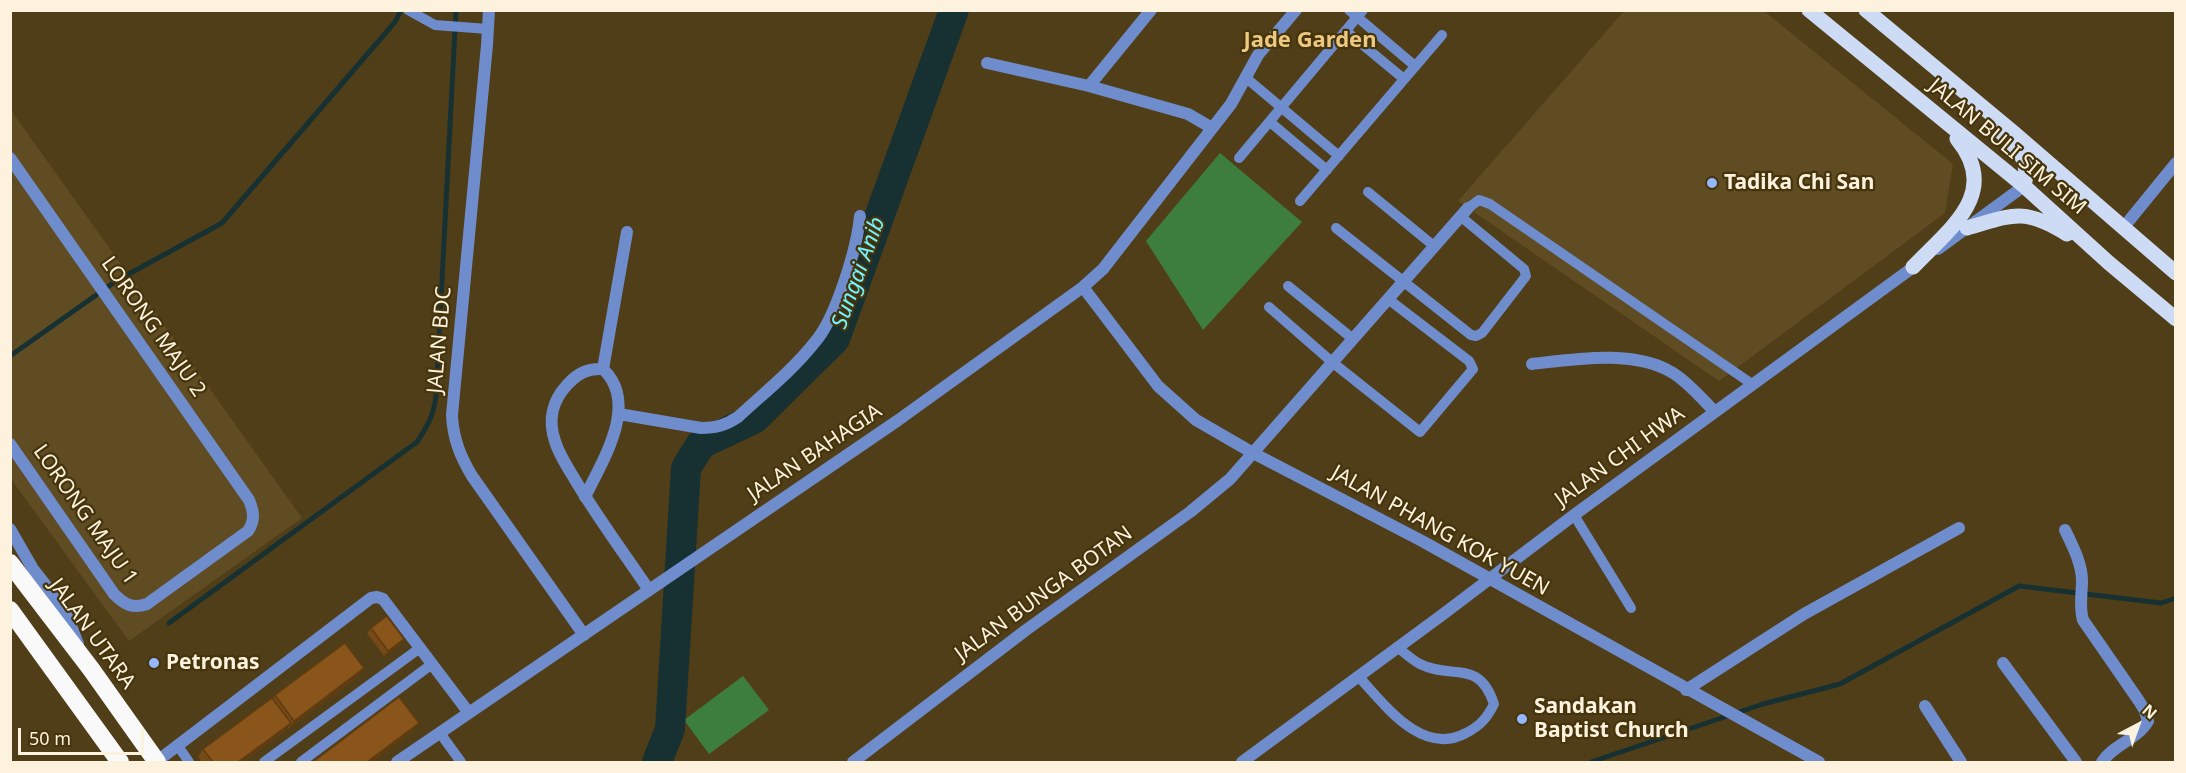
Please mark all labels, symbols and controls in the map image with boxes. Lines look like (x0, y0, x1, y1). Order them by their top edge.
district label: Jade Garden (1243, 28, 1377, 54)
street label: JALAN BULI SIM SIM (1923, 74, 2091, 220)
place label: Tadika Chi San (1724, 170, 1874, 196)
marker: Tadika Chi San (1705, 176, 1719, 190)
water label: Sungai Anib (827, 214, 891, 332)
street label: LORONG MAJU 2 (95, 252, 211, 402)
street label: JALAN BDC (423, 285, 457, 395)
street label: JALAN BAHAGIA (743, 399, 887, 507)
street label: JALAN CHI HWA (1550, 402, 1690, 512)
street label: LORONG MAJU 1 (27, 440, 143, 590)
street label: JALAN PHANG KOK YUEN (1326, 460, 1554, 602)
street label: JALAN BUNGA BOTAN (950, 521, 1138, 667)
street label: JALAN UTARA (43, 574, 141, 694)
place label: Petronas (166, 650, 260, 676)
marker: Petronas (147, 656, 161, 670)
place label: Sandakan Baptist Church (1534, 694, 1689, 744)
north arrow (2108, 695, 2168, 755)
text: N (2138, 699, 2162, 724)
marker: Sandakan Baptist Church (1515, 712, 1529, 726)
scale bar (21, 716, 147, 754)
text: 50 m (29, 726, 71, 750)

